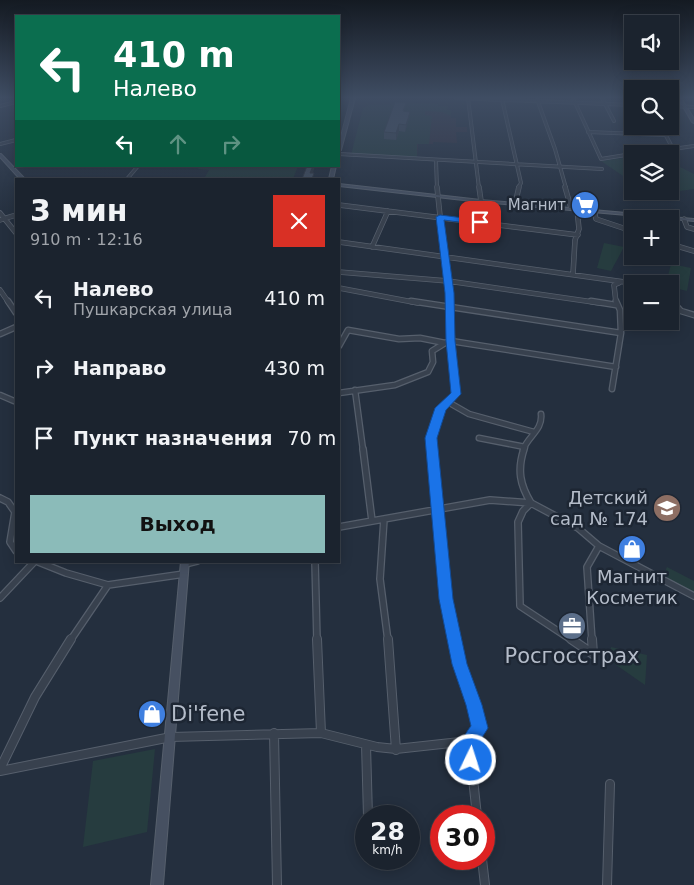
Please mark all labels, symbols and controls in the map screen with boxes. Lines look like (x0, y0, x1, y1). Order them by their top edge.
map controls (624, 15, 679, 330)
button: sound (624, 15, 679, 70)
icon: left (30, 35, 95, 100)
text: 410 m (113, 35, 235, 75)
text: Налево (113, 76, 197, 101)
button: search (624, 80, 679, 135)
icon: left (111, 130, 139, 158)
icon: ahead (164, 130, 192, 158)
icon: right (217, 130, 245, 158)
button: layers (624, 145, 679, 200)
supermarket icon: Магнит (570, 190, 600, 220)
text: 3 мин (30, 193, 128, 228)
button: close (273, 195, 325, 247)
place label: Магнит (508, 196, 566, 214)
pin (459, 201, 501, 243)
icon: arrive (466, 208, 494, 236)
button: + (624, 210, 679, 265)
text: 910 m · 12:16 (30, 230, 143, 249)
button: − (624, 275, 679, 330)
text: Налево (73, 278, 154, 300)
icon: left (30, 284, 58, 312)
text: 410 m (264, 287, 325, 309)
text: Пушкарская улица (73, 300, 233, 319)
icon: right (30, 354, 58, 382)
text: Направо (73, 357, 166, 379)
text: 430 m (264, 357, 325, 379)
icon: arrive (30, 424, 58, 452)
text: Пункт назначения (73, 427, 272, 449)
text: 70 m (287, 427, 336, 449)
place label: Детский сад № 174 (550, 487, 648, 529)
school or university icon: Детский сад № 174 (652, 493, 682, 523)
button: Выход (30, 495, 325, 553)
shop icon: Магнит Косметик (617, 534, 647, 564)
place label: Магнит Косметик (586, 566, 678, 608)
office icon: Росгосстрах (557, 611, 587, 641)
place label: Росгосстрах (505, 644, 639, 668)
shop icon: Di'fene (137, 699, 167, 729)
place label: Di'fene (171, 702, 245, 726)
position arrow (444, 733, 496, 785)
speed limit sign: 30 (430, 805, 495, 870)
text: 28 (370, 817, 405, 846)
text: km/h (372, 843, 403, 857)

